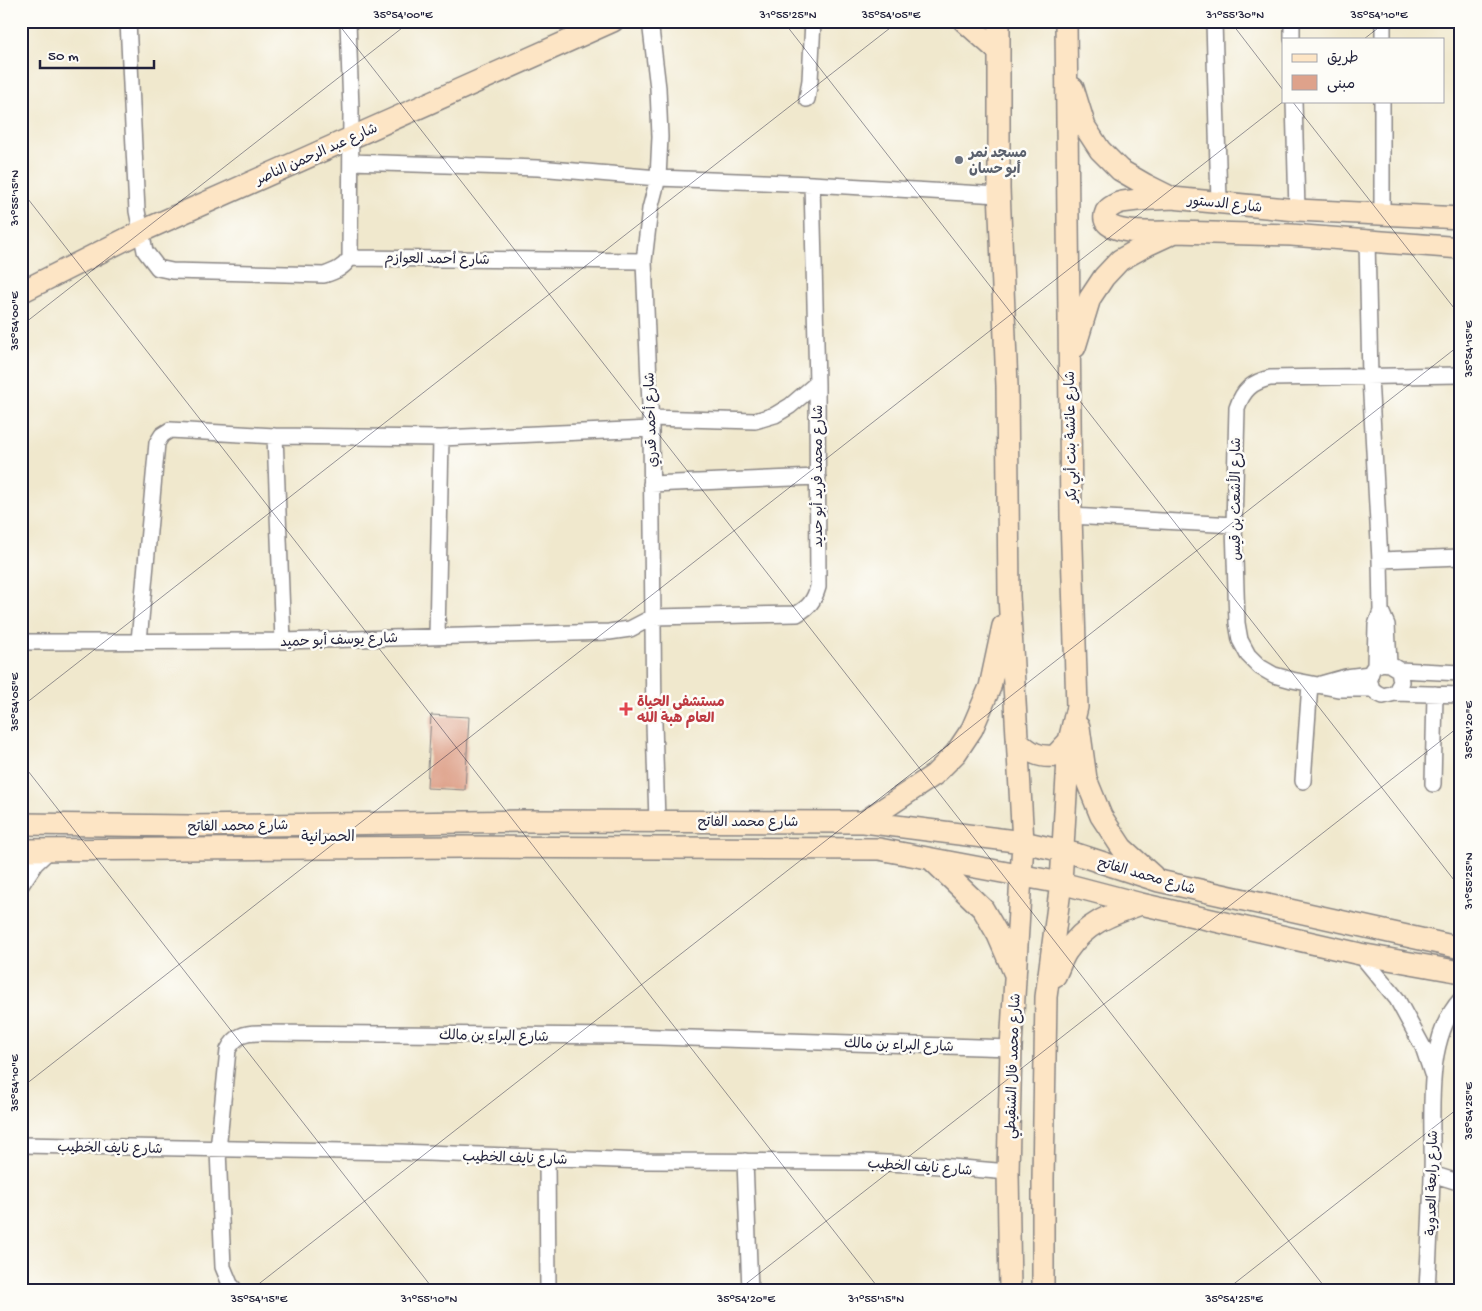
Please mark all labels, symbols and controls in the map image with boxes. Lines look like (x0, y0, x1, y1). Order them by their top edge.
text: 35°54'00"E (372, 9, 433, 23)
text: 31°55'25"N (758, 9, 817, 23)
text: 35°54'05"E (861, 9, 921, 23)
text: 31°55'30"N (1205, 9, 1264, 23)
text: 35°54'10"E (1349, 9, 1408, 23)
scale bar (40, 38, 154, 70)
legend (1282, 38, 1444, 102)
text: 50 m (48, 48, 79, 66)
text: طريق (1327, 50, 1359, 68)
text: مبنى (1327, 76, 1355, 94)
street label: شارع عبد الرحمن الناصر (252, 121, 381, 190)
place label: مسجد نمر أبو حسان (967, 146, 1027, 179)
marker: مسجد نمر أبو حسان (953, 154, 965, 166)
text: 31°55'15"N (9, 170, 23, 227)
street label: شارع الدستور (1186, 193, 1263, 218)
street label: شارع أحمد العوازم (384, 249, 490, 271)
text: 35°54'00"E (9, 291, 23, 352)
text: 35°54'15"E (1463, 320, 1477, 378)
street label: شارع عائشة بنت أبي بكر (1061, 371, 1084, 504)
street label: شارع أحمد قدري (640, 372, 663, 468)
street label: شارع محمد فريد أبو حديد (809, 405, 828, 547)
street label: شارع الأشعث بن قيس (1226, 437, 1246, 561)
street label: شارع يوسف أبو حميد (280, 629, 398, 652)
text: 35°54'05"E (9, 672, 23, 732)
place label: مستشفى الحياة العام هبة الله (637, 695, 725, 728)
text: 35°54'20"E (1463, 700, 1477, 760)
marker: مستشفى الحياة العام هبة الله (619, 702, 633, 716)
street label: شارع محمد الفاتح (698, 815, 798, 832)
street label: شارع محمد الفاتح (188, 818, 289, 837)
district label: الحمرانية (301, 829, 355, 847)
text: 31°55'25"N (1463, 852, 1477, 911)
street label: شارع محمد الفاتح (1096, 855, 1197, 899)
street label: شارع محمد فال الشنقيطي (1003, 993, 1028, 1139)
street label: شارع البراء بن مالك (439, 1028, 549, 1047)
street label: شارع البراء بن مالك (844, 1036, 954, 1057)
text: 35°54'10"E (9, 1054, 23, 1113)
text: 35°54'25"E (1463, 1082, 1477, 1141)
street label: شارع رابعة العدوية (1424, 1130, 1443, 1236)
street label: شارع نايف الخطيب (57, 1140, 163, 1159)
street label: شارع نايف الخطيب (462, 1149, 568, 1170)
street label: شارع نايف الخطيب (867, 1156, 973, 1181)
text: 35°54'15"E (230, 1293, 288, 1307)
text: 31°55'10"N (400, 1293, 457, 1307)
text: 35°54'20"E (716, 1293, 776, 1307)
text: 31°55'15"N (847, 1293, 904, 1307)
text: 35°54'25"E (1204, 1293, 1263, 1307)

